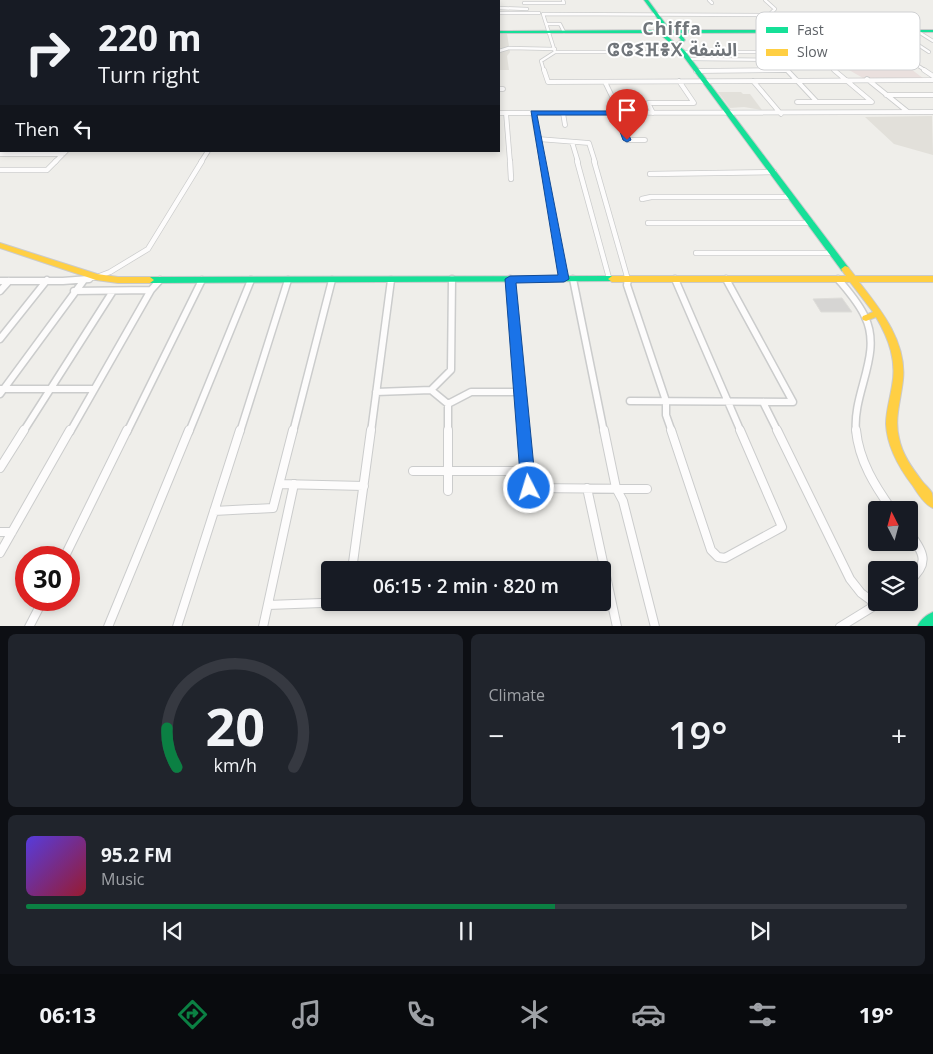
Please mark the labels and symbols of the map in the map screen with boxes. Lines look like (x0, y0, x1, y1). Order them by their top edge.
legend (756, 12, 920, 70)
district label: Chiffa ⵛⵛⵉⴼⴻⵝ الشفة (607, 16, 737, 61)
text: Fast (797, 20, 824, 39)
text: Slow (797, 42, 828, 61)
pin (606, 89, 648, 140)
position arrow (502, 461, 554, 513)
north arrow (868, 501, 918, 551)
speed limit sign: 30 (15, 546, 80, 611)

